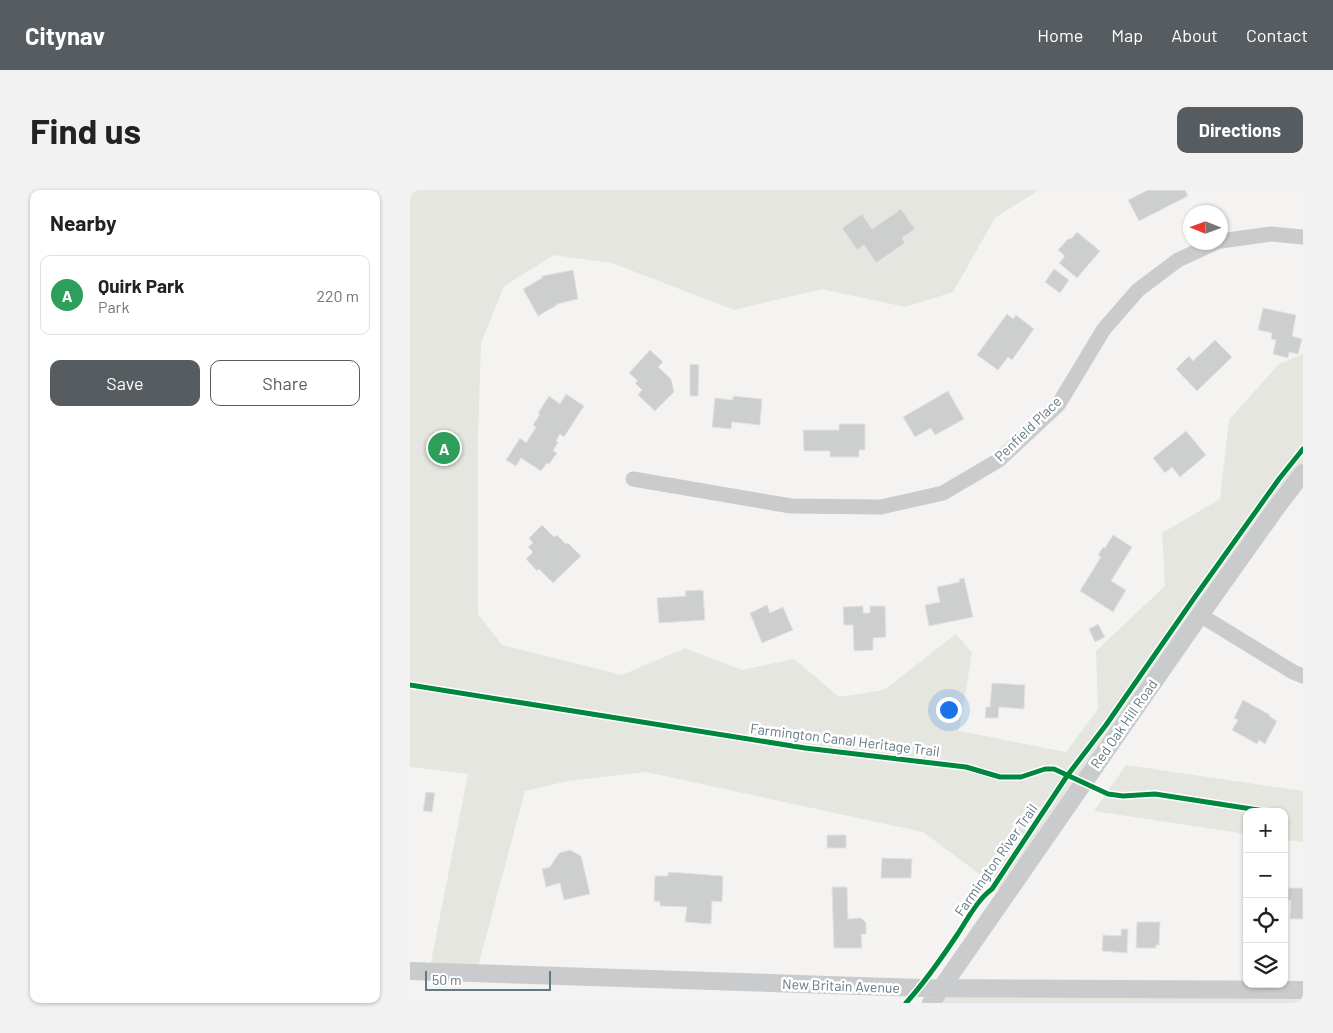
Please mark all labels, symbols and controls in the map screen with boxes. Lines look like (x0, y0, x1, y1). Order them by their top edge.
text: Citynav (25, 21, 105, 50)
text: Home (1037, 24, 1083, 46)
text: Map (1111, 24, 1143, 46)
text: About (1171, 24, 1218, 46)
text: Contact (1246, 24, 1308, 46)
button: Directions (1177, 107, 1303, 153)
text: Find us (30, 109, 141, 151)
north arrow (1183, 205, 1228, 250)
text: Nearby (50, 210, 116, 235)
text: Quirk Park (98, 274, 184, 297)
text: A (62, 286, 72, 305)
text: 220 m (316, 286, 359, 305)
text: Park (98, 297, 129, 316)
button: Save (50, 360, 200, 406)
button: Share (210, 360, 360, 406)
street label: Penfield Place (991, 393, 1065, 465)
pin: A (428, 429, 460, 467)
street label: Red Oak Hill Road (1087, 676, 1161, 772)
your location (936, 697, 962, 723)
street label: Farmington Canal Heritage Trail (749, 719, 941, 760)
street label: Farmington River Trail (950, 800, 1041, 919)
map controls (1243, 808, 1288, 988)
button: + (1243, 808, 1288, 853)
button: − (1243, 853, 1288, 898)
button: locate (1243, 898, 1288, 943)
button: layers (1243, 943, 1288, 988)
scale bar (425, 968, 551, 991)
text: 50 m (432, 971, 461, 988)
street label: New Britain Avenue (782, 975, 900, 996)

